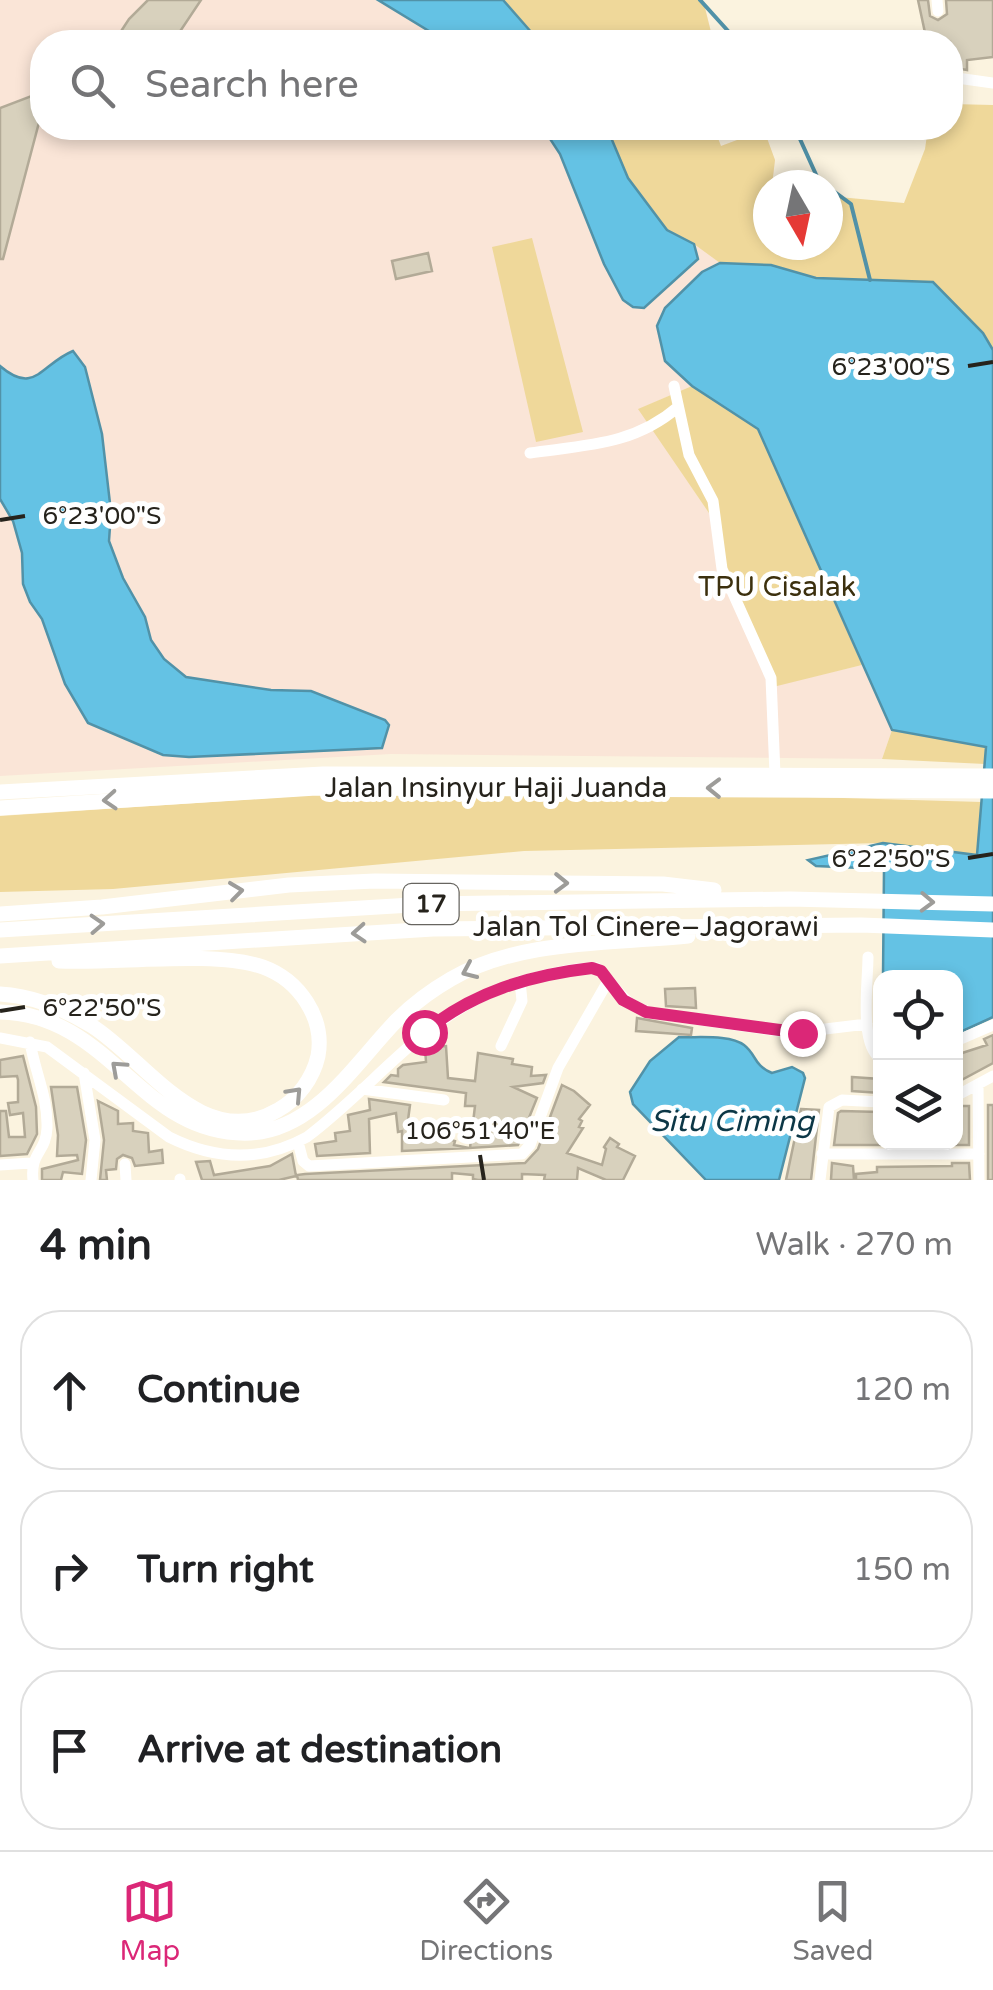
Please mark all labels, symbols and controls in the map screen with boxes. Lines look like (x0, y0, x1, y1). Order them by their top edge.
search box (30, 30, 963, 140)
icon: search (65, 58, 120, 113)
text: Search here (145, 62, 359, 108)
north arrow (753, 170, 843, 260)
text: 6°23'00"S (832, 352, 950, 382)
text: 6°23'00"S (43, 501, 161, 531)
park label: TPU Cisalak (698, 570, 856, 604)
street label: Jalan Insinyur Haji Juanda (325, 771, 667, 805)
one-way arrow (706, 778, 722, 799)
one-way arrow (101, 789, 117, 811)
text: 6°22'50"S (832, 844, 950, 874)
one-way arrow (554, 872, 569, 894)
one-way arrow (229, 881, 245, 902)
road number: 17 (404, 884, 458, 924)
one-way arrow (920, 891, 936, 912)
street label: Jalan Tol Cinere–Jagorawi (473, 910, 819, 944)
one-way arrow (90, 914, 106, 935)
one-way arrow (351, 922, 367, 943)
one-way arrow (461, 959, 479, 979)
map controls (873, 970, 963, 1150)
button: locate (873, 970, 963, 1060)
text: 6°22'50"S (43, 993, 161, 1023)
route start (402, 1010, 448, 1056)
route end (780, 1011, 826, 1057)
button: layers (873, 1060, 963, 1150)
one-way arrow (111, 1061, 130, 1079)
one-way arrow (284, 1087, 302, 1106)
water label: Situ Ciming (650, 1103, 816, 1140)
text: 106°51'40"E (405, 1116, 555, 1146)
text: 4 min (40, 1220, 152, 1271)
text: Walk · 270 m (756, 1226, 953, 1264)
icon: ahead (42, 1363, 97, 1418)
text: Continue (137, 1367, 300, 1413)
text: 120 m (853, 1371, 951, 1409)
icon: right (42, 1543, 97, 1598)
text: Turn right (137, 1547, 314, 1593)
text: 150 m (853, 1551, 951, 1589)
icon: arrive (42, 1723, 97, 1778)
text: Arrive at destination (137, 1727, 502, 1773)
tab: Map (120, 1874, 180, 1968)
tab: Directions (419, 1874, 553, 1968)
tab: Saved (792, 1874, 873, 1968)

